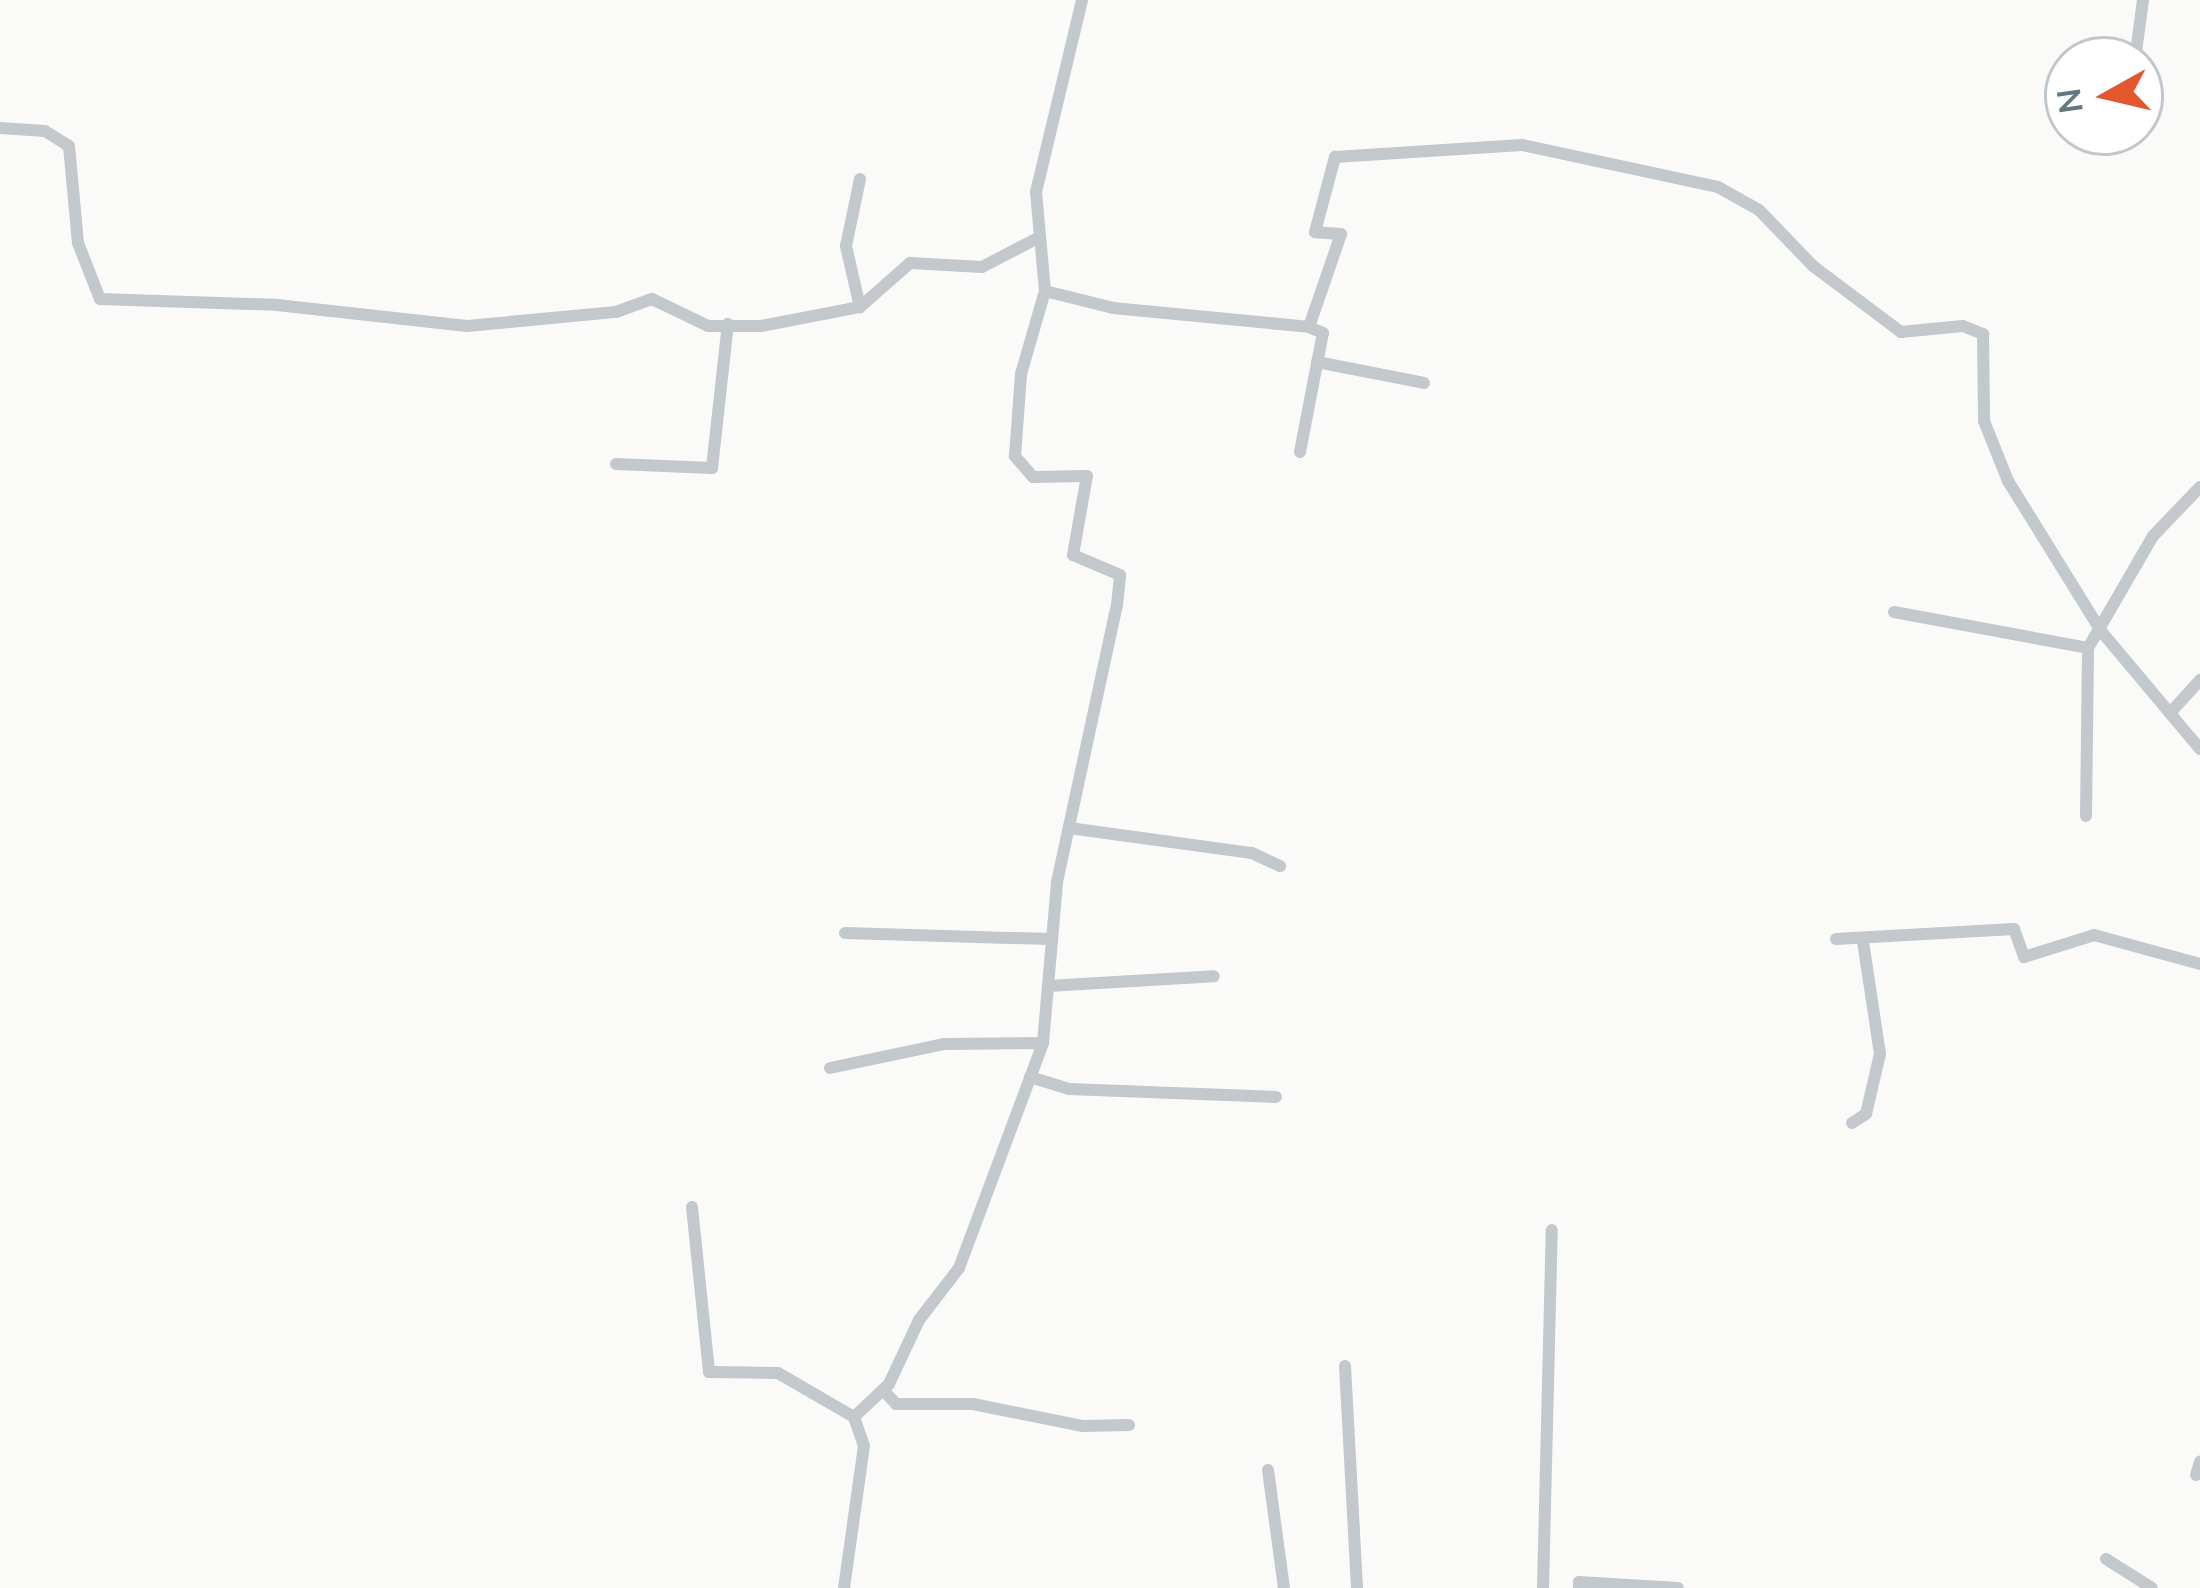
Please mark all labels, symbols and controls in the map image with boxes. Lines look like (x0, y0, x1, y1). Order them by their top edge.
north arrow (2044, 36, 2164, 156)
text: N (2047, 85, 2095, 116)

